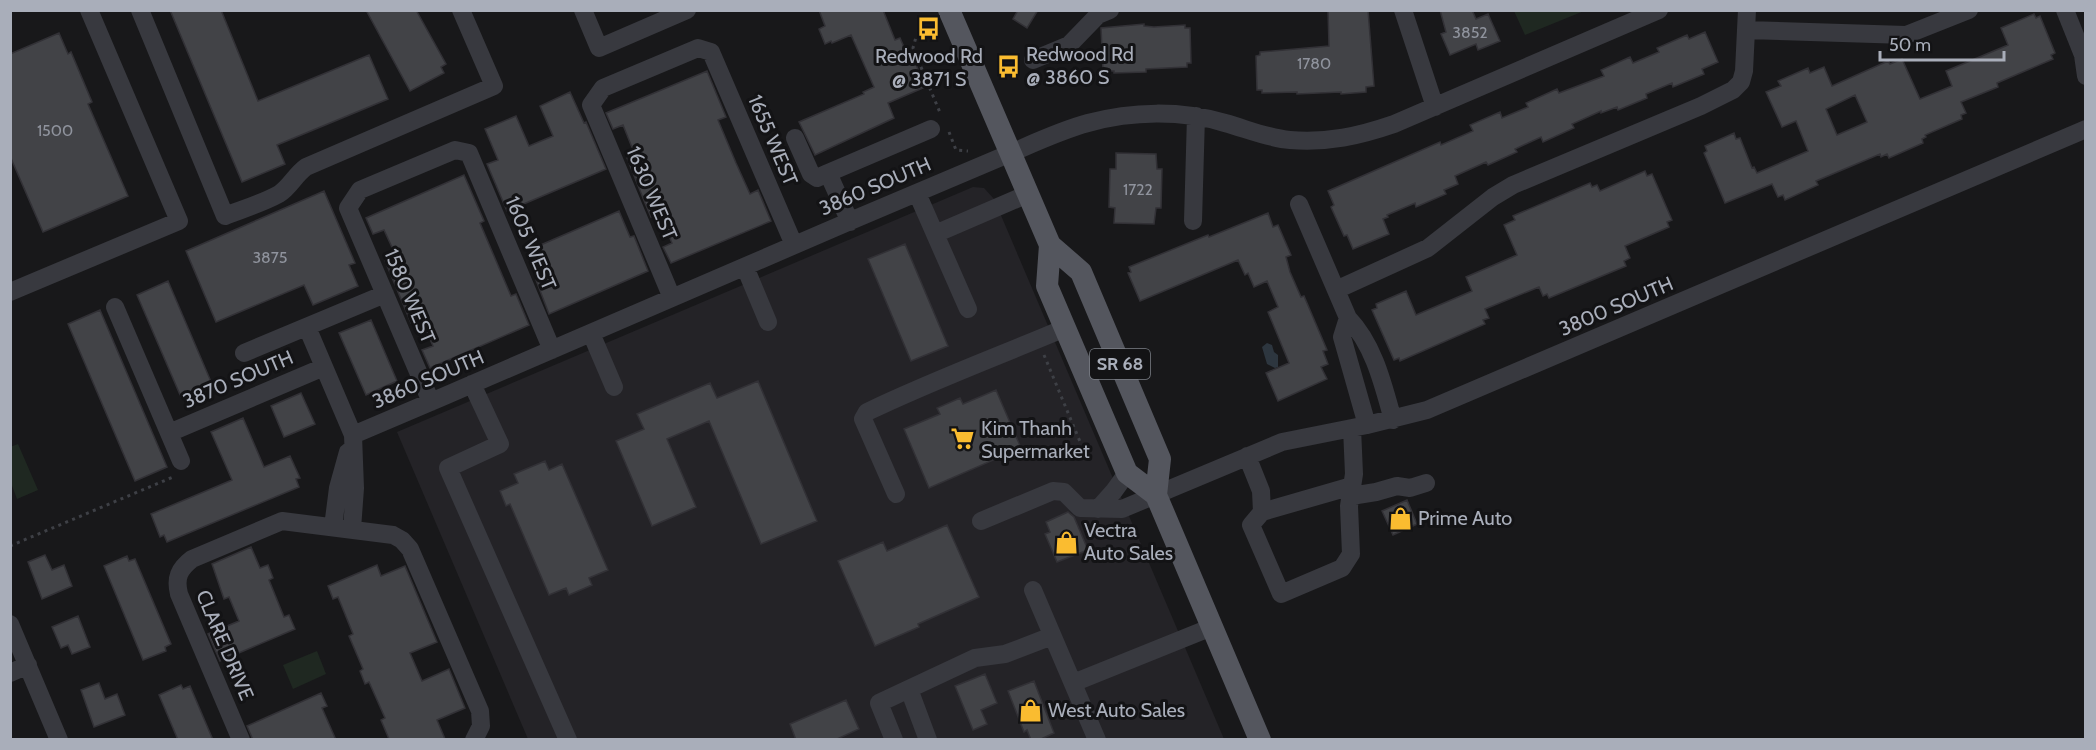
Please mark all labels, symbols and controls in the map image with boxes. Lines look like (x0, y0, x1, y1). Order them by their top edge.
bus stop icon: Redwood Rd @ 3871 S (916, 16, 942, 42)
house number: 3852 (1452, 23, 1488, 42)
scale bar (1880, 24, 2004, 62)
text: 50 m (1889, 34, 1931, 56)
place label: Redwood Rd @ 3860 S (1026, 42, 1134, 89)
place label: Redwood Rd @ 3871 S (875, 44, 983, 91)
bus stop icon: Redwood Rd @ 3860 S (995, 53, 1021, 79)
house number: 1780 (1297, 54, 1331, 73)
street label: 1655 WEST (743, 91, 803, 189)
house number: 1500 (37, 121, 73, 140)
street label: 1630 WEST (622, 143, 683, 244)
street label: 3860 SOUTH (815, 152, 935, 220)
house number: 1722 (1123, 180, 1153, 199)
street label: 1605 WEST (501, 193, 562, 294)
street label: 1580 WEST (379, 245, 441, 347)
house number: 3875 (252, 248, 288, 267)
street label: 3800 SOUTH (1555, 271, 1677, 341)
street label: 3870 SOUTH (179, 345, 297, 413)
street label: 3860 SOUTH (368, 345, 488, 413)
road number: SR 68 (1090, 349, 1150, 379)
place label: Kim Thanh Supermarket (981, 416, 1090, 463)
supermarket icon: Kim Thanh Supermarket (950, 426, 976, 452)
shop icon: Prime Auto (1387, 505, 1413, 531)
place label: Prime Auto (1418, 506, 1512, 530)
place label: Vectra Auto Sales (1084, 518, 1173, 565)
shop icon: Vectra Auto Sales (1053, 529, 1079, 555)
street label: CLARE DRIVE (191, 586, 259, 704)
shop icon: West Auto Sales (1017, 697, 1043, 723)
place label: West Auto Sales (1048, 698, 1185, 722)

